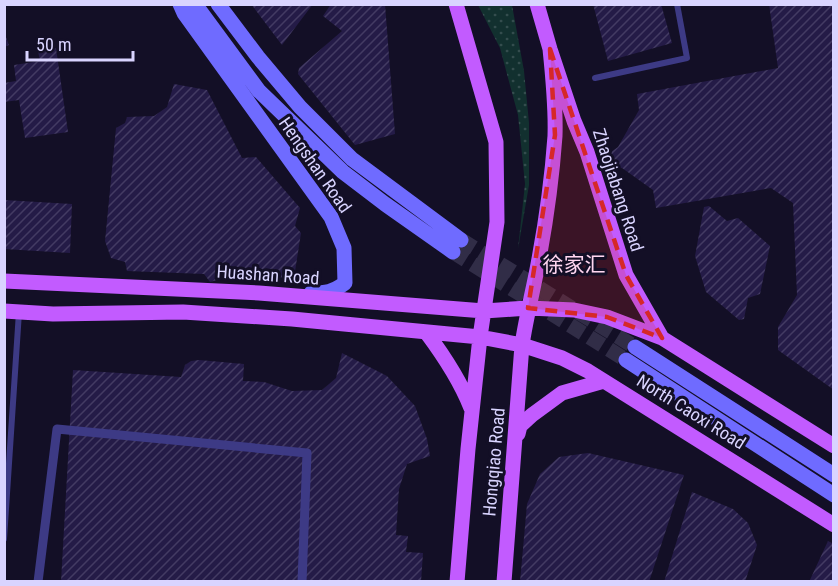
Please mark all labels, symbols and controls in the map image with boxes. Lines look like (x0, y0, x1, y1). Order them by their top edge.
scale bar (27, 24, 134, 62)
text: 50 m (36, 34, 71, 55)
street label: Hengshan Road (275, 113, 356, 216)
street label: Zhaojiabang Road (589, 126, 648, 254)
district label: 徐家汇 (543, 253, 606, 277)
street label: Huashan Road (216, 260, 320, 289)
street label: North Caoxi Road (633, 370, 750, 453)
street label: Hongqiao Road (478, 407, 509, 517)

